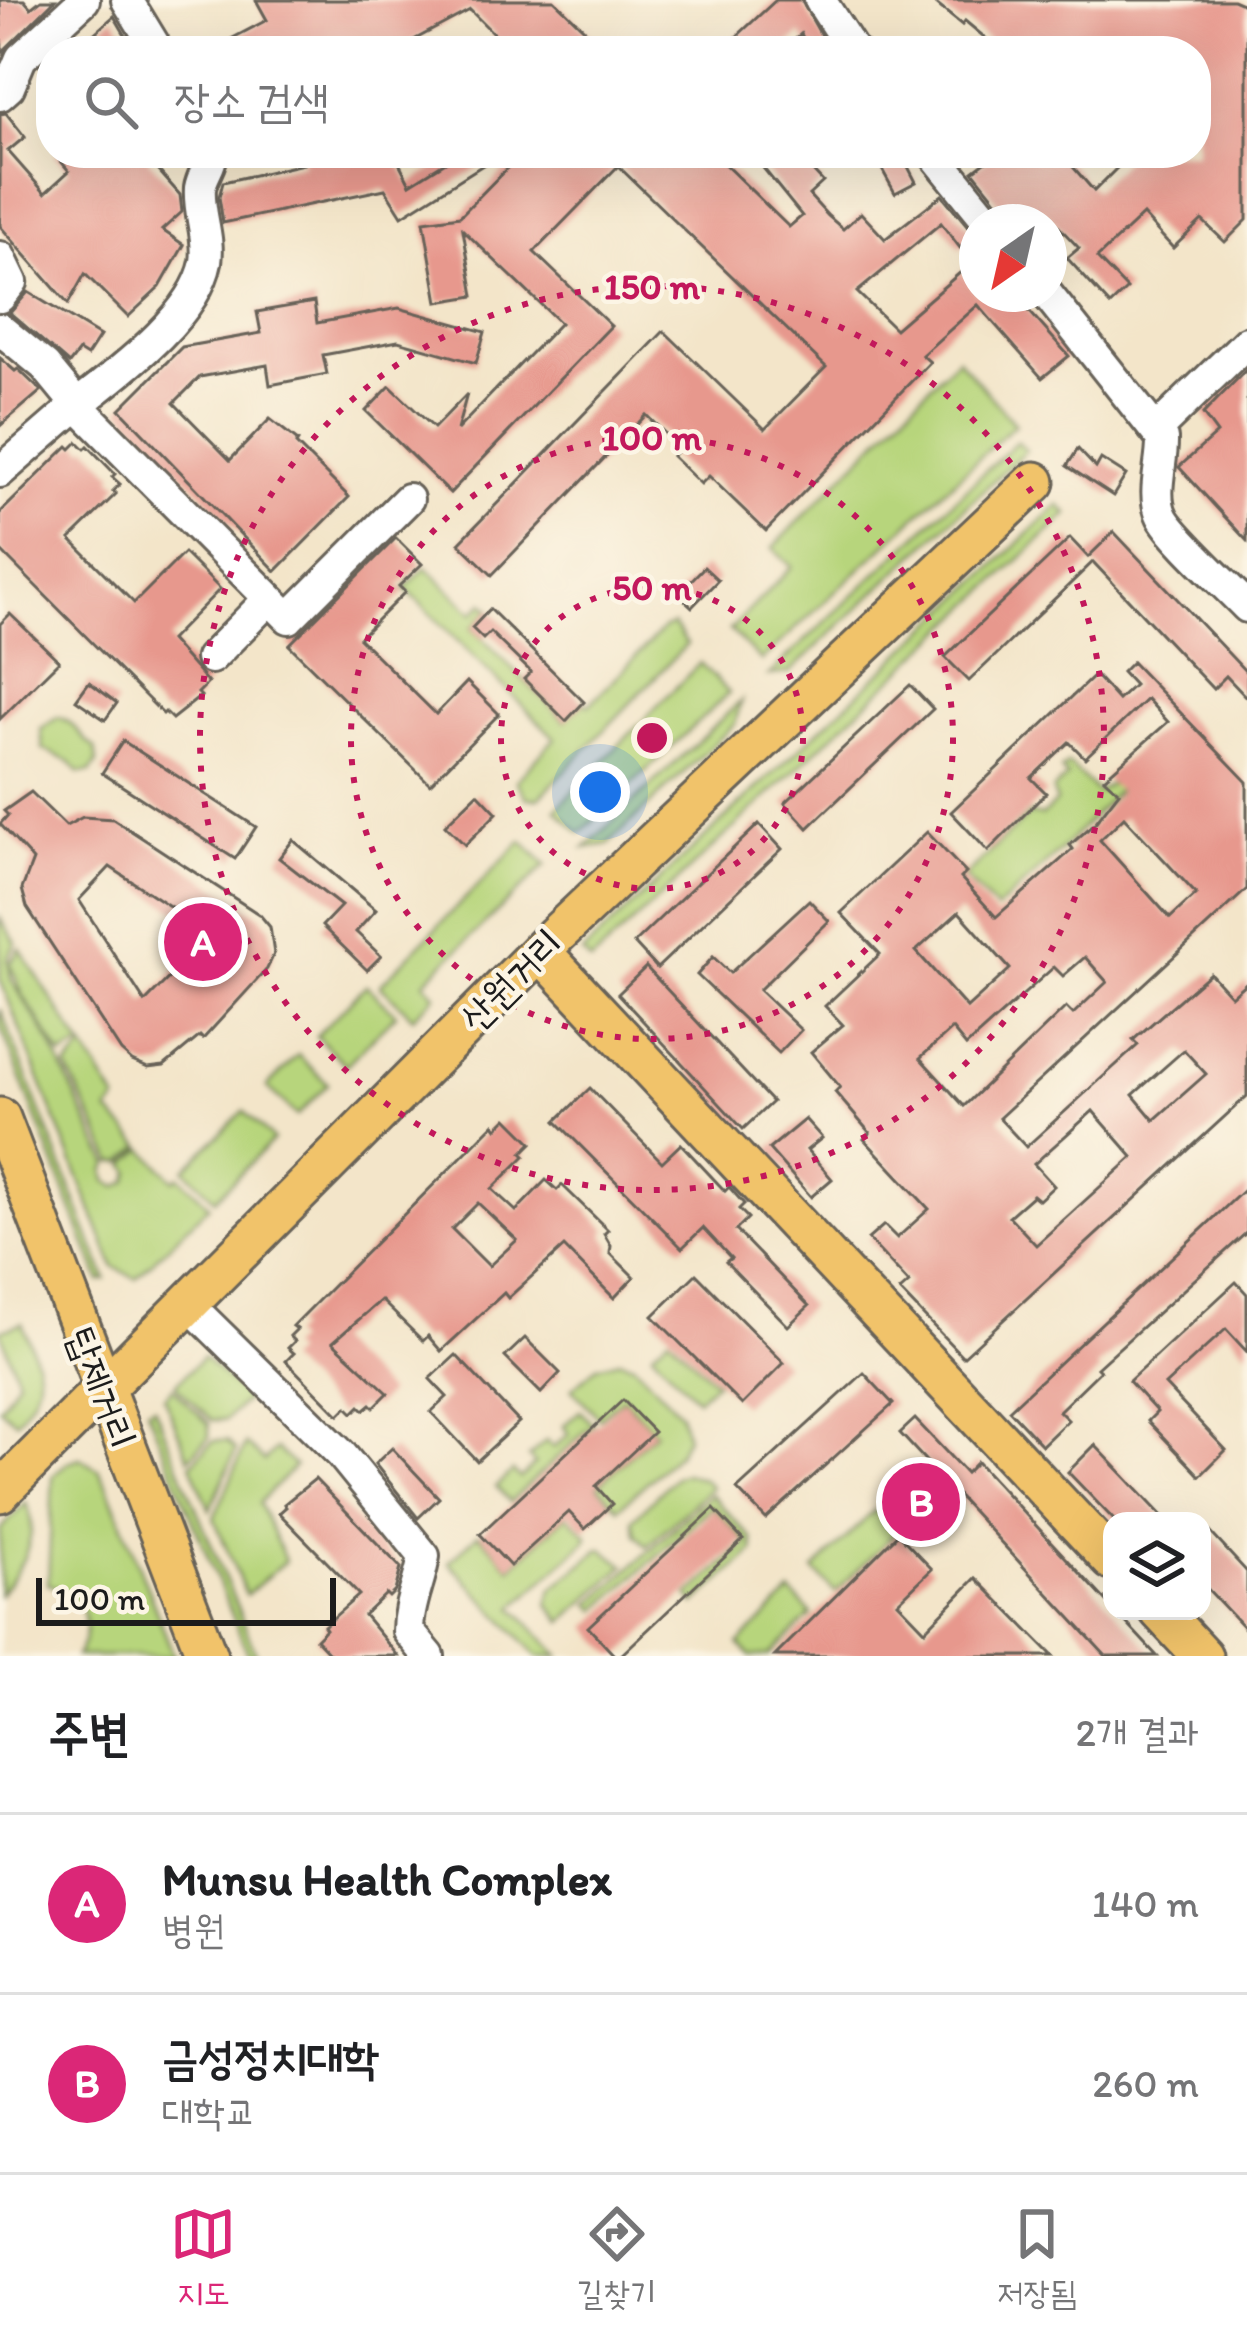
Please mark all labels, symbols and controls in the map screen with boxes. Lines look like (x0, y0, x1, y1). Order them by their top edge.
search box (36, 36, 1211, 168)
icon: search (78, 69, 144, 135)
text: 장소 검색 (174, 73, 329, 127)
north arrow (959, 204, 1067, 312)
text: 150 m (604, 265, 701, 308)
text: 100 m (602, 416, 702, 459)
text: 50 m (612, 566, 692, 609)
centre of rings (631, 717, 673, 759)
your location (570, 762, 630, 822)
pin: A (164, 897, 242, 987)
street label: 산원거리 (450, 919, 572, 1041)
street label: 탑제거리 (58, 1321, 146, 1455)
pin: B (882, 1457, 960, 1547)
map controls (1103, 1512, 1211, 1620)
button: layers (1103, 1512, 1211, 1620)
scale bar (36, 1572, 336, 1625)
text: 100 m (54, 1579, 145, 1618)
text: 주변 (48, 1702, 130, 1763)
text: 2개 결과 (1076, 1709, 1199, 1756)
text: Munsu Health Complex (162, 1852, 612, 1906)
text: A (75, 1880, 99, 1927)
text: 140 m (1092, 1880, 1199, 1927)
text: 병원 (162, 1906, 225, 1953)
text: 금성정치대학 (162, 2030, 379, 2084)
text: B (74, 2060, 100, 2107)
text: 260 m (1092, 2060, 1199, 2107)
text: 대학교 (162, 2088, 256, 2135)
tab: 지도 (170, 2201, 236, 2315)
tab: 길찾기 (577, 2201, 656, 2315)
tab: 저장됨 (997, 2201, 1077, 2315)

